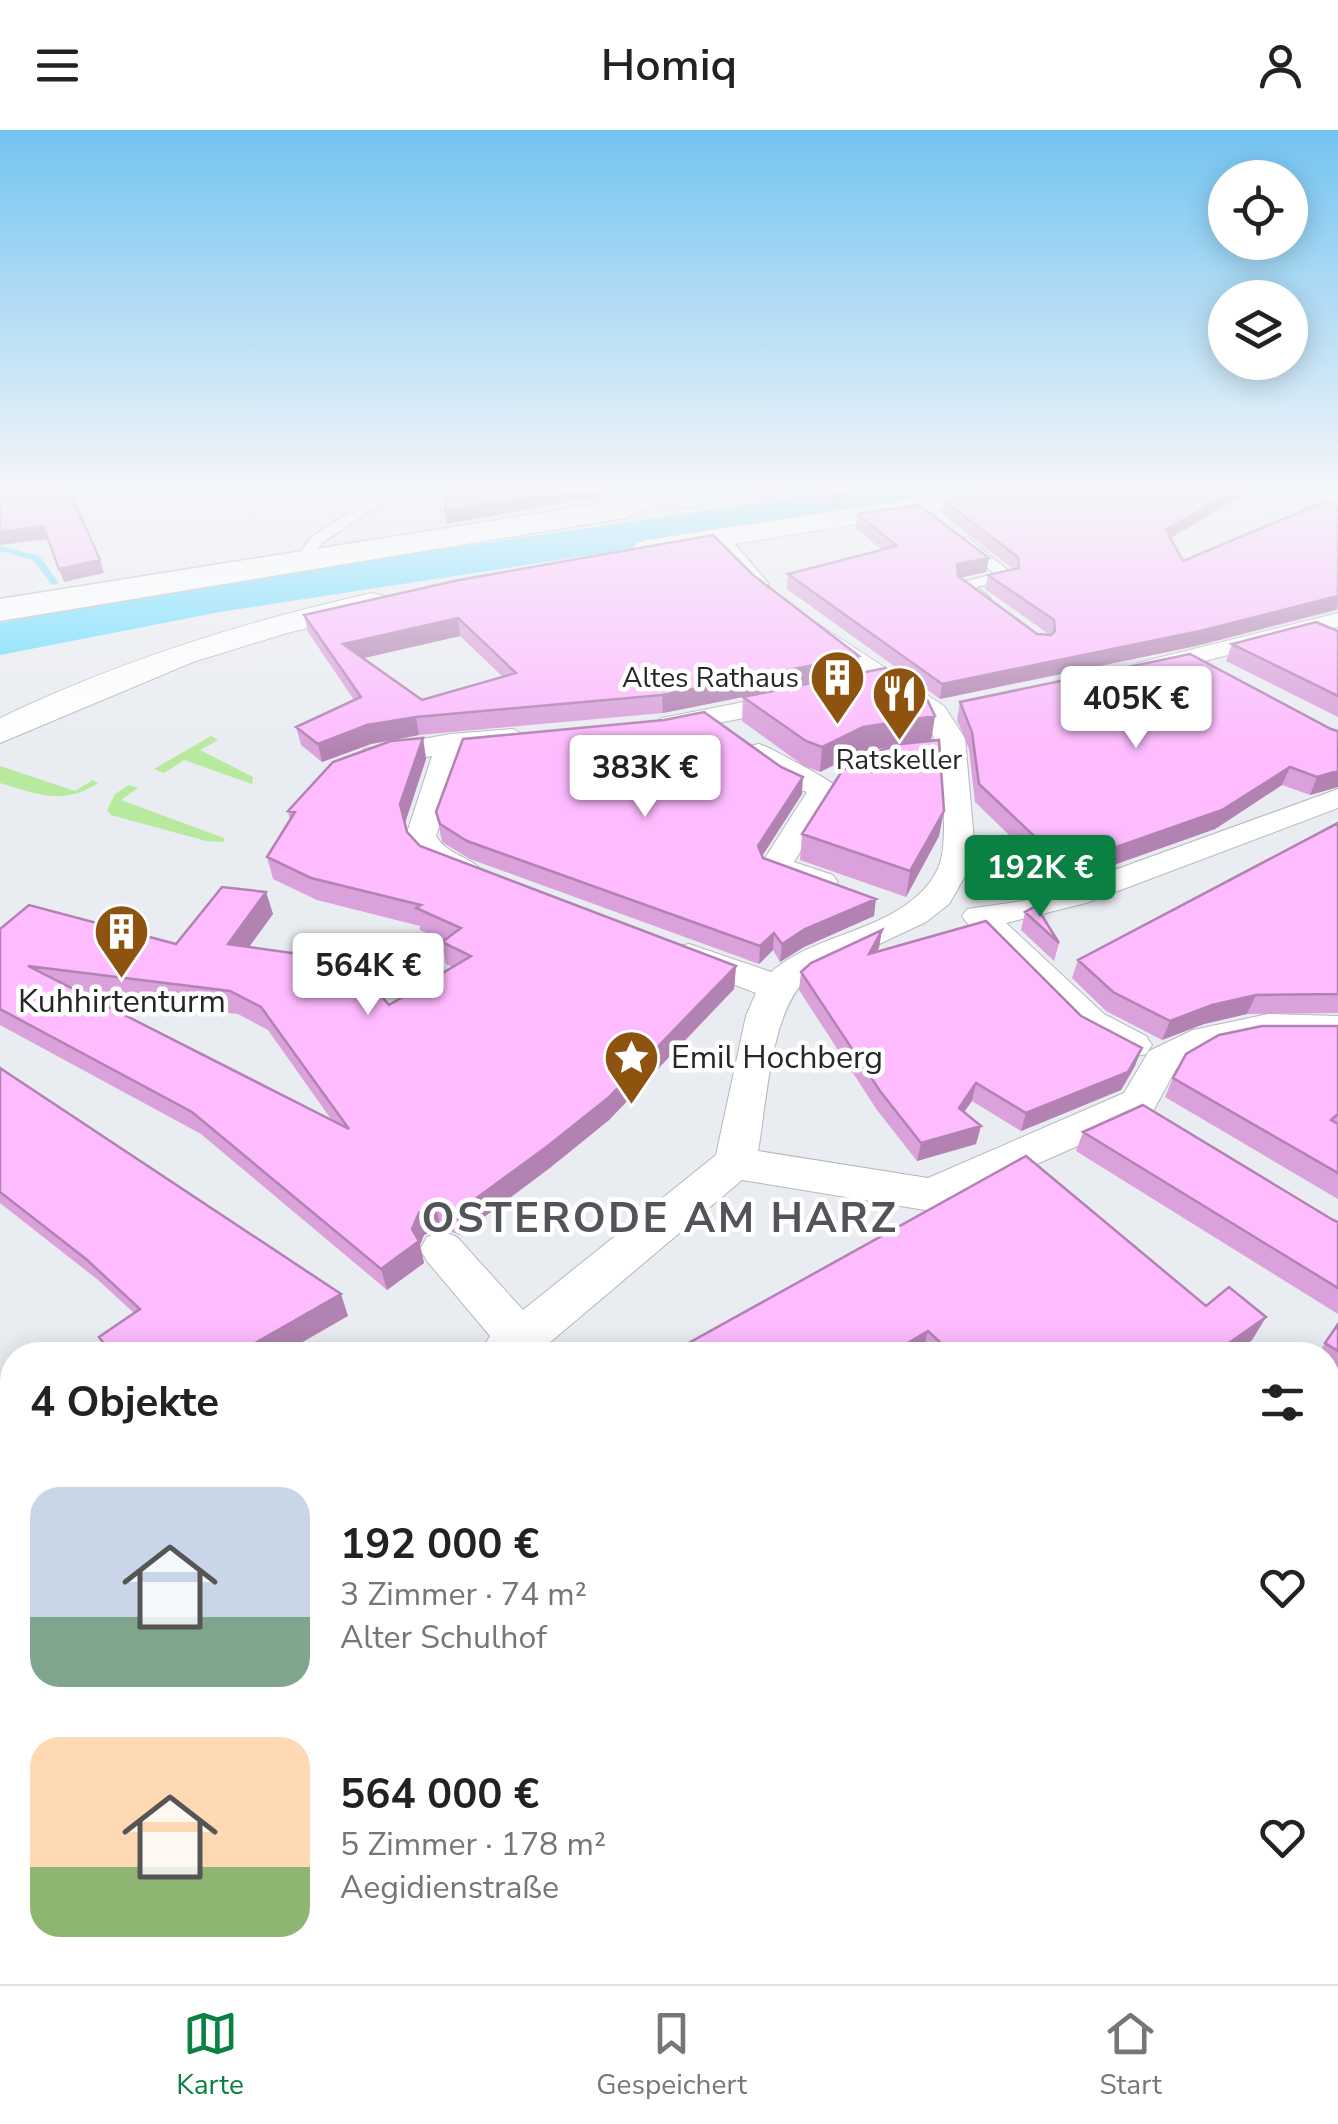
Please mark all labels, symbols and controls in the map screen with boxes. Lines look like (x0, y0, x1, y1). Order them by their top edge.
text: Homiq (601, 35, 737, 96)
icon: menu (30, 38, 85, 93)
icon: person (1253, 38, 1308, 93)
map controls (1208, 160, 1308, 380)
button: locate (1208, 160, 1308, 260)
button: layers (1208, 280, 1308, 380)
building icon: Altes Rathaus (808, 647, 868, 726)
place label: Altes Rathaus (622, 659, 799, 697)
restaurant icon: Ratskeller (869, 663, 929, 742)
pin: 405K € (1055, 666, 1217, 751)
text: 405K € (1083, 677, 1189, 720)
pin: 383K € (564, 735, 726, 820)
place label: Ratskeller (836, 741, 962, 779)
text: 383K € (592, 746, 698, 789)
pin: 192K € (959, 835, 1121, 920)
text: 192K € (987, 846, 1093, 889)
building icon: Kuhhirtenturm (92, 902, 152, 981)
pin: 564K € (287, 933, 449, 1018)
text: 564K € (315, 944, 421, 987)
place label: Kuhhirtenturm (18, 980, 226, 1023)
place icon: Emil Hochberg (602, 1027, 662, 1106)
place label: Emil Hochberg (671, 1036, 883, 1079)
district label: OSTERODE AM HARZ (422, 1190, 898, 1247)
text: 4 Objekte (30, 1374, 219, 1431)
icon: filters (1255, 1375, 1310, 1430)
text: 192 000 € (340, 1516, 539, 1573)
icon: home (110, 1527, 230, 1647)
icon: heart (1255, 1560, 1310, 1615)
text: 3 Zimmer · 74 m² (340, 1573, 587, 1616)
text: Alter Schulhof (340, 1616, 547, 1659)
text: 564 000 € (340, 1766, 539, 1823)
icon: home (110, 1777, 230, 1897)
icon: heart (1255, 1810, 1310, 1865)
text: 5 Zimmer · 178 m² (340, 1823, 606, 1866)
text: Aegidienstraße (340, 1866, 559, 1909)
tab: Karte (176, 2006, 244, 2104)
tab: Gespeichert (596, 2006, 747, 2104)
tab: Start (1099, 2006, 1162, 2104)

